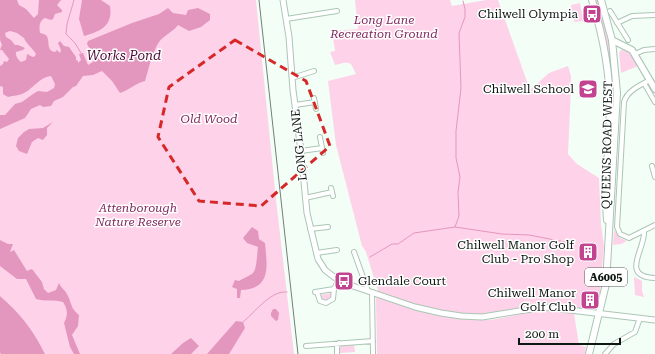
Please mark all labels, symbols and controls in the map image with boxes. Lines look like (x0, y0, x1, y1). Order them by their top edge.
bus stop icon: Chilwell Olympia (581, 3, 603, 25)
place label: Chilwell Olympia (478, 7, 578, 21)
park label: Long Lane Recreation Ground (329, 13, 438, 41)
water label: Works Pond (87, 48, 161, 63)
school or university icon: Chilwell School (577, 78, 599, 100)
street label: QUEENS ROAD WEST (599, 81, 615, 209)
place label: Chilwell School (483, 82, 574, 96)
street label: LONG LANE (288, 108, 310, 182)
park label: Old Wood (181, 112, 238, 126)
park label: Attenborough Nature Reserve (94, 201, 181, 229)
place label: Chilwell Manor Golf Club - Pro Shop (457, 238, 574, 266)
building icon: Chilwell Manor Golf Club - Pro Shop (577, 241, 599, 263)
road number: A6005 (585, 268, 627, 286)
bus stop icon: Glendale Court (333, 270, 355, 292)
place label: Glendale Court (358, 274, 446, 288)
place label: Chilwell Manor Golf Club (488, 286, 576, 314)
building icon: Chilwell Manor Golf Club (579, 289, 601, 311)
scale bar (519, 320, 620, 346)
text: 200 m (525, 327, 559, 341)

